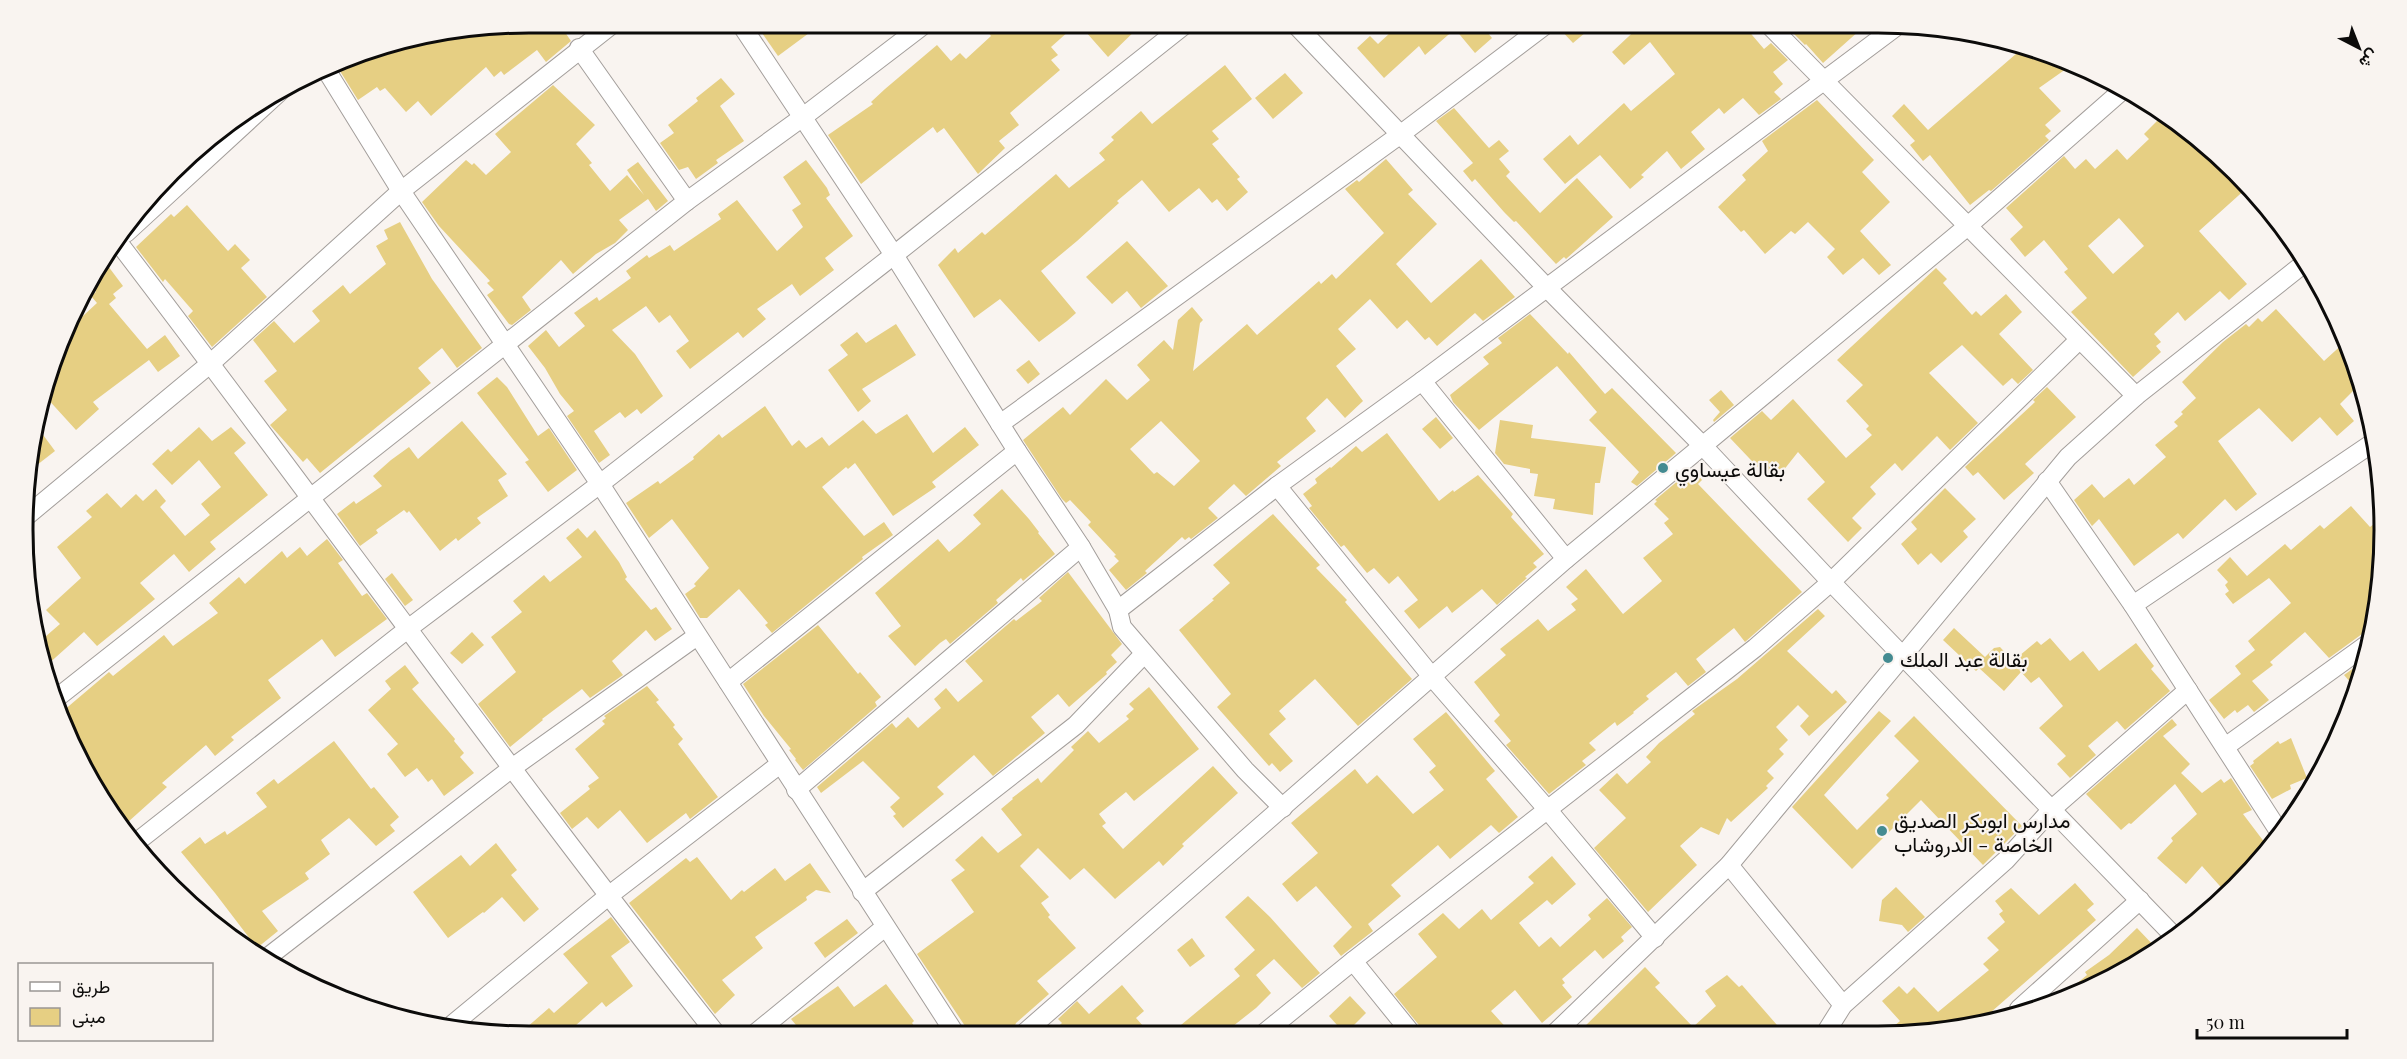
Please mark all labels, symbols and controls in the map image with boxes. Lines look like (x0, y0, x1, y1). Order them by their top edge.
north arrow (2329, 18, 2389, 78)
text: ش (2355, 45, 2384, 74)
place label: بقالة عيساوي (1675, 454, 1785, 487)
marker: بقالة عيساوي (1656, 461, 1670, 475)
place label: بقالة عبد الملك (1900, 644, 2028, 672)
marker: بقالة عبد الملك (1881, 651, 1895, 665)
place label: مدارس ابوبكر الصديق الخاصة - الدروشاب (1894, 805, 2070, 858)
marker: مدارس ابوبكر الصديق الخاصة - الدروشاب (1875, 824, 1889, 838)
legend (18, 963, 213, 1041)
text: طريق (72, 974, 110, 998)
scale bar (2197, 1002, 2347, 1040)
text: مبنى (72, 1004, 106, 1028)
text: 50 m (2206, 1010, 2245, 1034)

